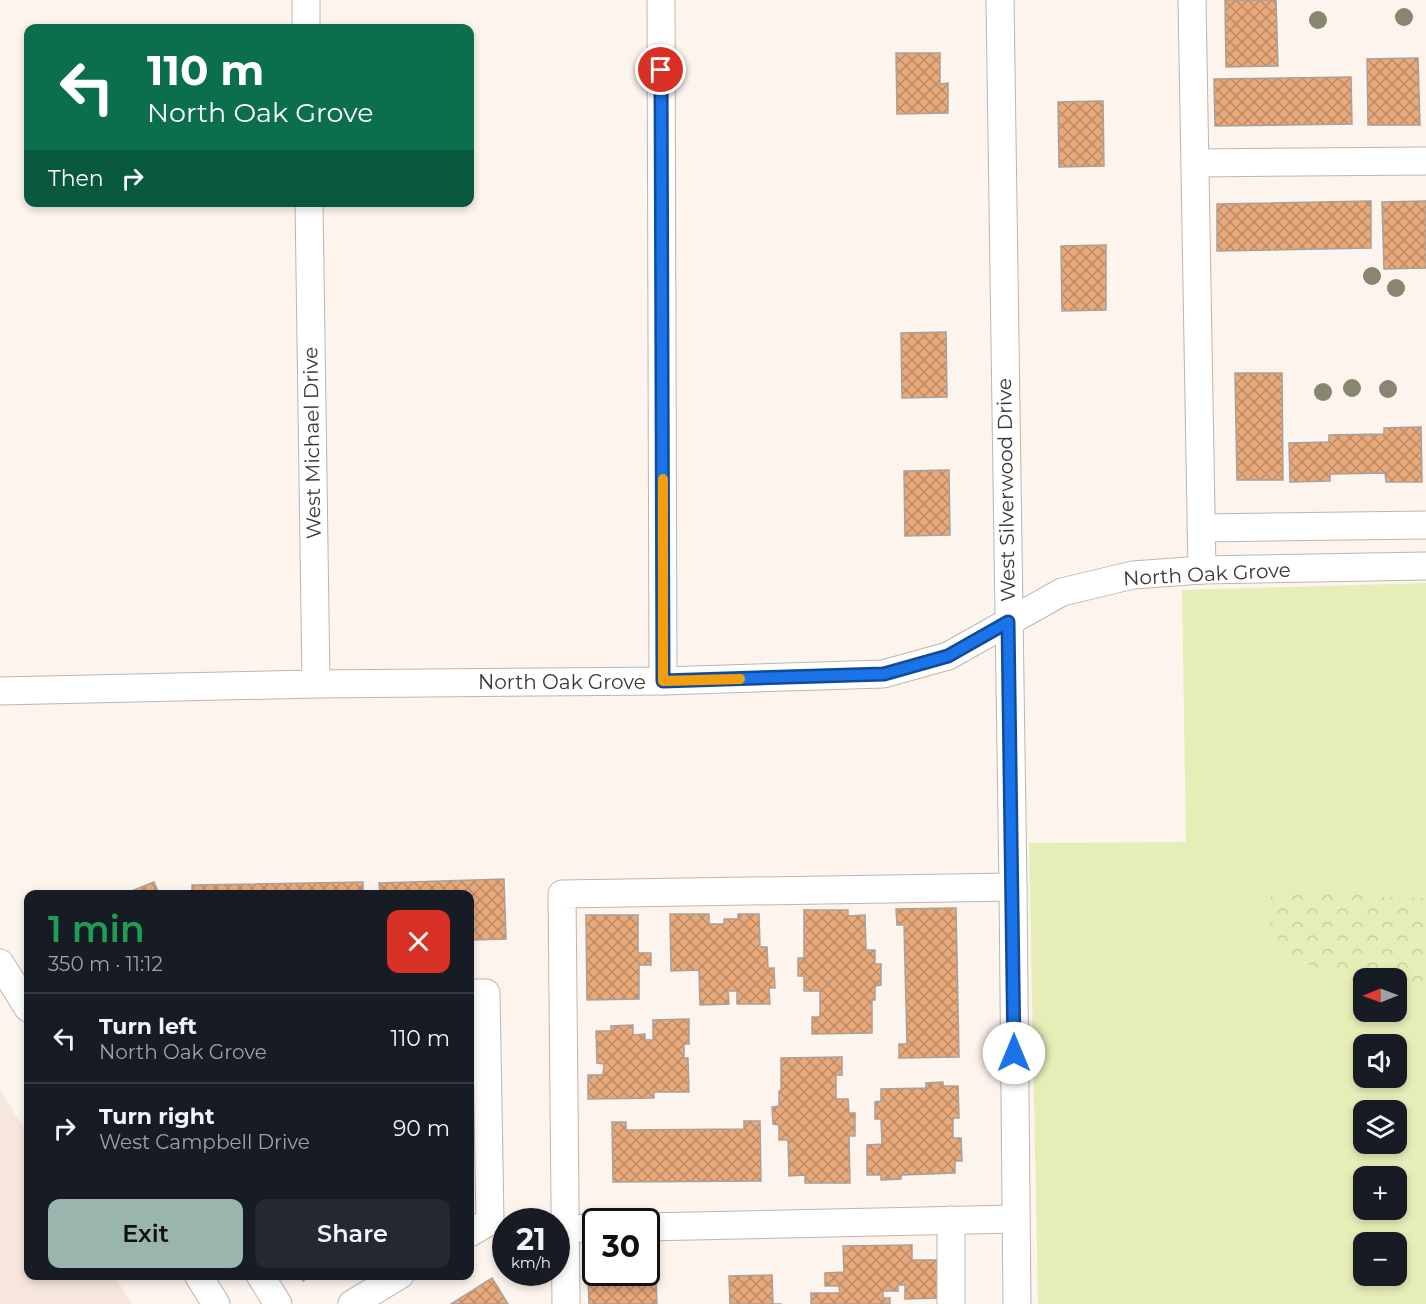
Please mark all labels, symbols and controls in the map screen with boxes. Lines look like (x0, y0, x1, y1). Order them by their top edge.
text: 110 m (147, 44, 264, 96)
pin (635, 44, 686, 95)
icon: left (48, 48, 126, 126)
icon: arrive (644, 53, 677, 86)
text: North Oak Grove (147, 96, 374, 129)
icon: right (116, 162, 149, 195)
text: Then (48, 165, 104, 192)
street label: West Michael Drive (298, 347, 326, 539)
street label: West Silverwood Drive (992, 378, 1020, 602)
street label: North Oak Grove (1123, 558, 1291, 590)
street label: North Oak Grove (478, 670, 646, 694)
text: 1 min (48, 907, 145, 951)
button: close (387, 910, 450, 973)
text: 350 m · 11:12 (48, 952, 163, 976)
north arrow (1353, 968, 1407, 1022)
map controls (1353, 968, 1407, 1286)
text: Turn left (99, 1013, 197, 1040)
position arrow (982, 1021, 1046, 1085)
icon: left (48, 1022, 81, 1055)
text: 110 m (390, 1025, 450, 1052)
button: sound (1353, 1034, 1407, 1088)
text: North Oak Grove (99, 1040, 267, 1064)
button: layers (1353, 1100, 1407, 1154)
text: Turn right (99, 1103, 214, 1130)
icon: right (48, 1112, 81, 1145)
text: 90 m (393, 1115, 450, 1142)
text: West Campbell Drive (99, 1130, 310, 1154)
button: + (1353, 1166, 1407, 1220)
button: Exit (48, 1199, 243, 1268)
button: Share (255, 1199, 450, 1268)
speed limit sign: 30 (582, 1208, 660, 1286)
text: 21 (516, 1221, 546, 1258)
button: − (1353, 1232, 1407, 1286)
text: km/h (511, 1253, 551, 1272)

